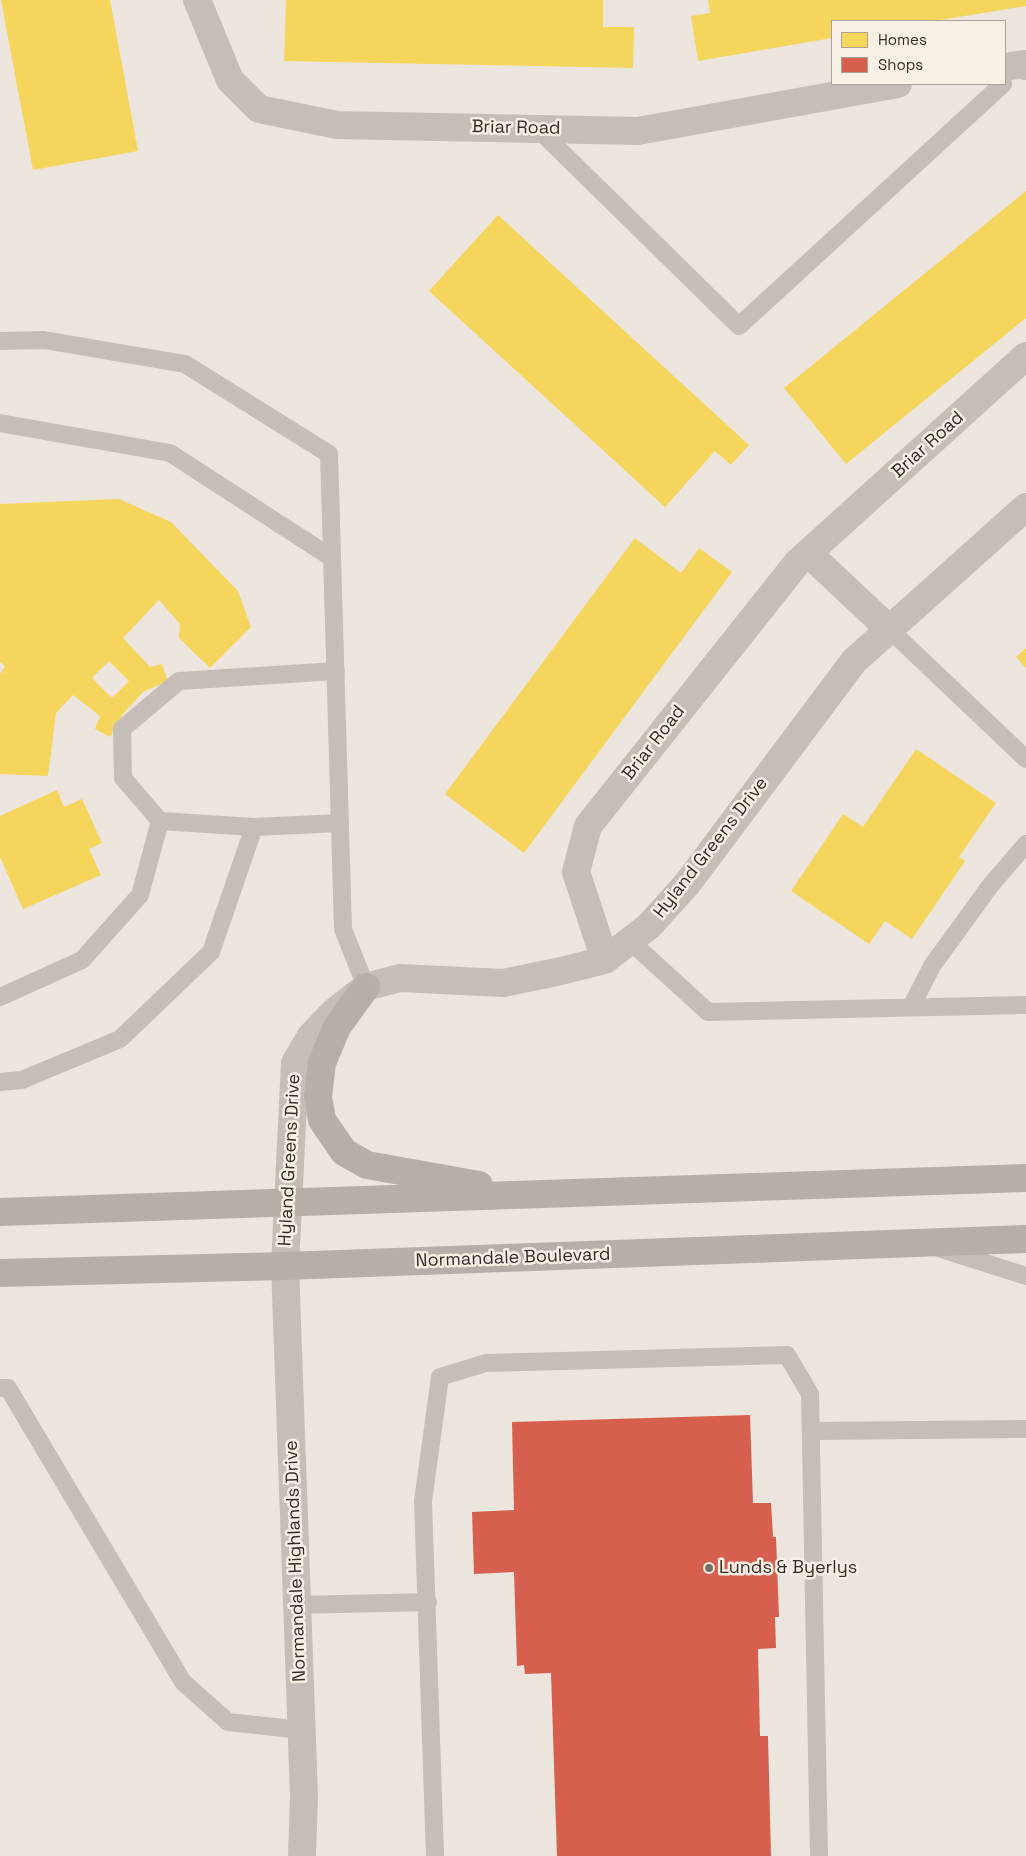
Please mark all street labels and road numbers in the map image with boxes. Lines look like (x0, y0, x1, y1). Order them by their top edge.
street label: Briar Road (471, 116, 561, 140)
street label: Briar Road (888, 407, 968, 483)
street label: Briar Road (618, 701, 690, 785)
street label: Hyland Greens Drive (649, 773, 773, 923)
street label: Hyland Greens Drive (275, 1073, 305, 1247)
street label: Normandale Boulevard (415, 1244, 611, 1272)
street label: Normandale Highlands Drive (281, 1440, 311, 1682)

